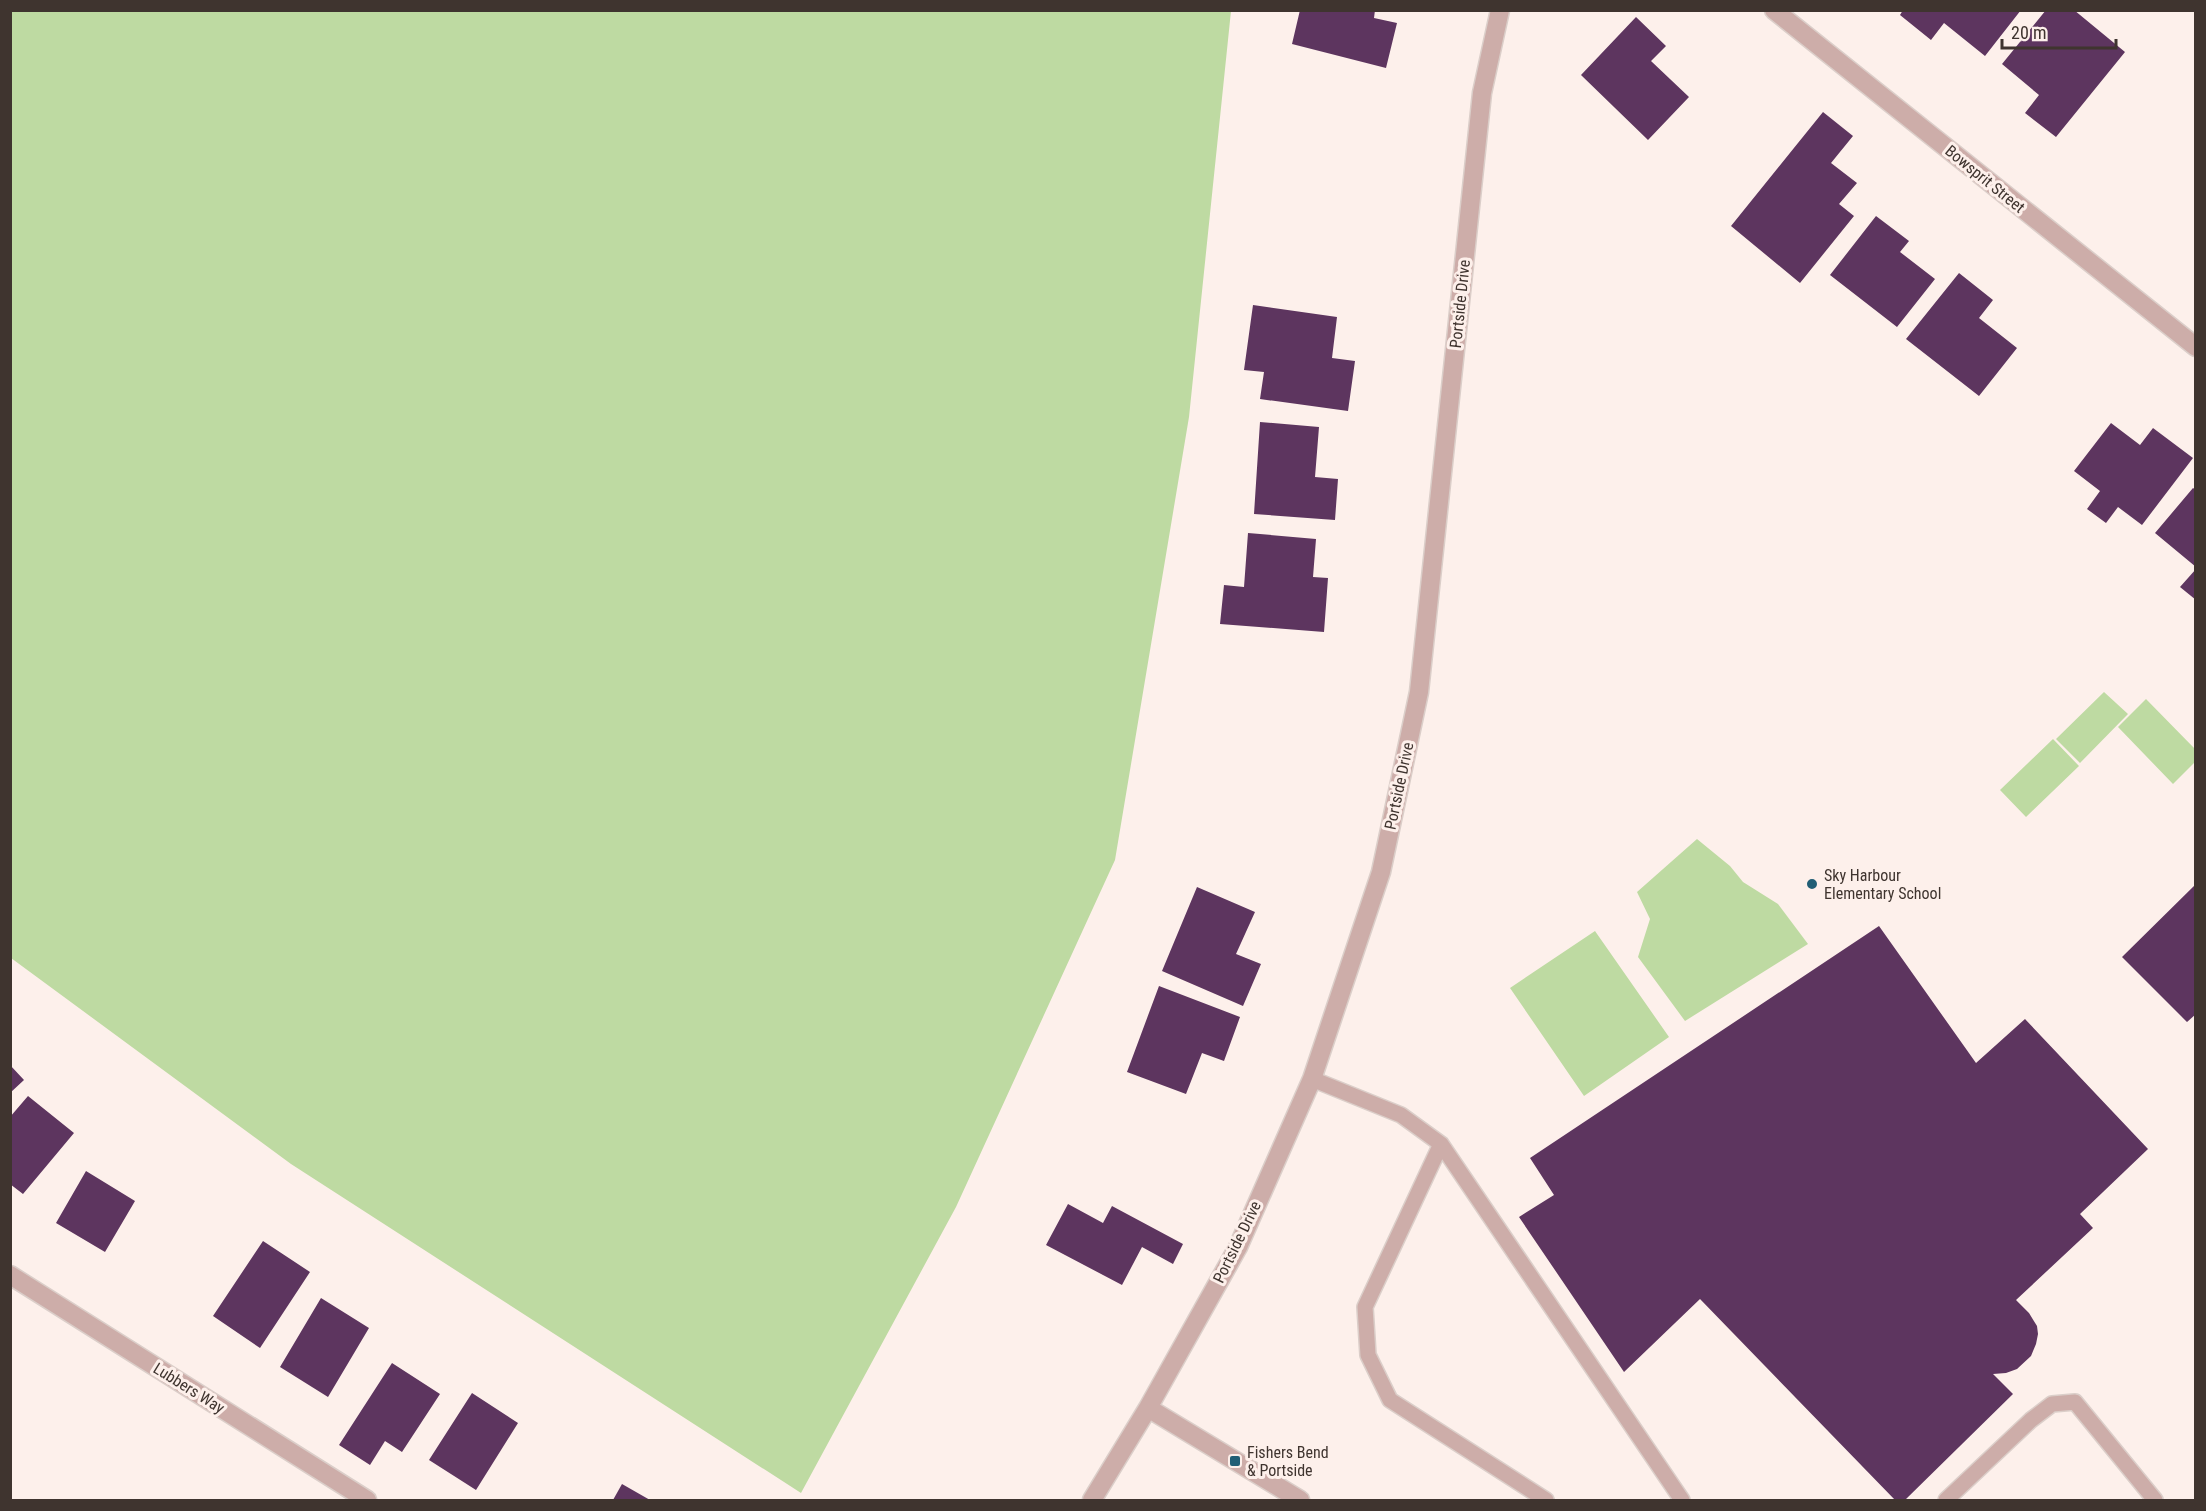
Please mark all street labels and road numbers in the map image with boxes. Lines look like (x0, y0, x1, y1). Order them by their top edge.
street label: Bowsprit Street (1941, 141, 2029, 217)
street label: Portside Drive (1446, 259, 1474, 349)
street label: Portside Drive (1380, 741, 1418, 831)
street label: Portside Drive (1209, 1198, 1265, 1286)
street label: Lubbers Way (150, 1359, 228, 1418)

